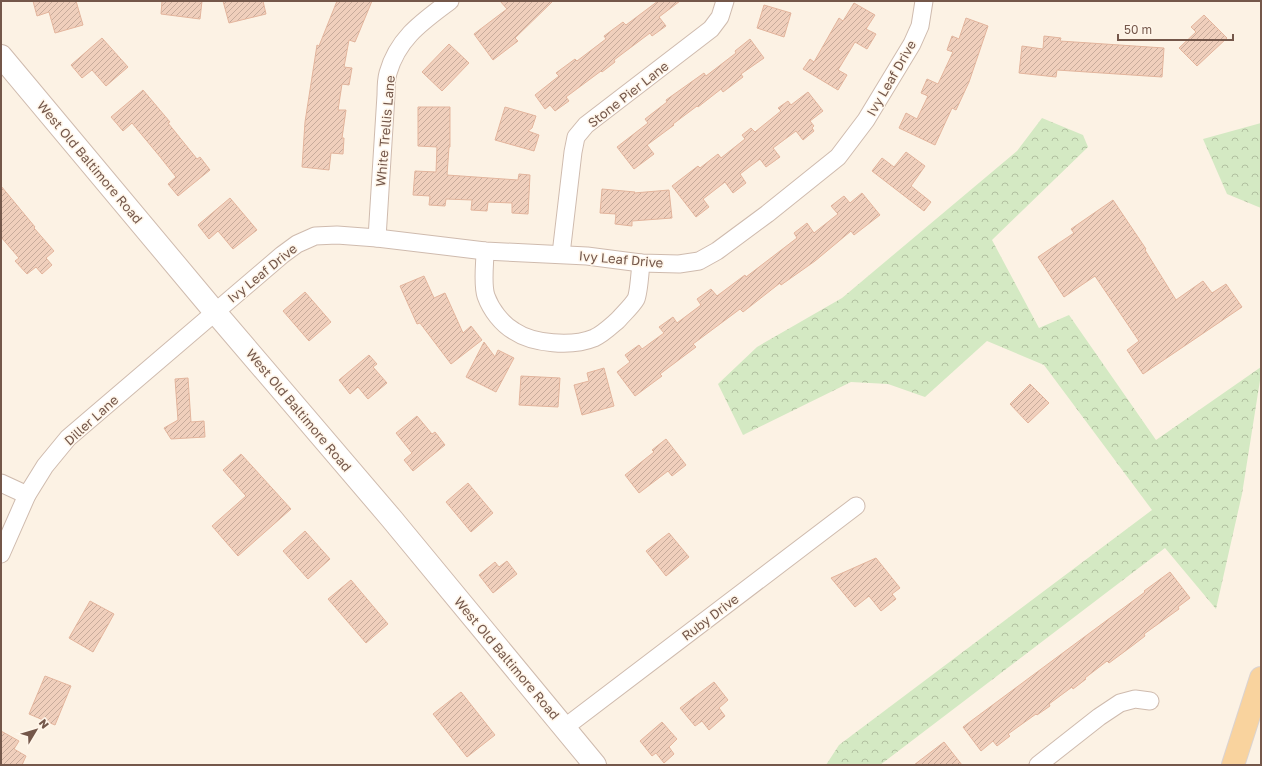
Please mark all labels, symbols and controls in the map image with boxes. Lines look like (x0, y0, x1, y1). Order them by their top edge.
scale bar (1118, 16, 1233, 42)
text: 50 m (1124, 22, 1152, 37)
street label: Ivy Leaf Drive (863, 37, 919, 119)
street label: Stone Pier Lane (584, 57, 672, 131)
street label: White Trellis Lane (372, 75, 398, 187)
street label: West Old Baltimore Road (34, 97, 146, 227)
street label: Ivy Leaf Drive (224, 240, 300, 306)
street label: Ivy Leaf Drive (578, 247, 664, 271)
street label: West Old Baltimore Road (243, 345, 355, 475)
street label: Diller Lane (61, 392, 121, 448)
street label: Ruby Drive (678, 590, 742, 644)
street label: West Old Baltimore Road (451, 593, 563, 723)
north arrow (16, 710, 56, 750)
text: N (37, 716, 52, 731)

